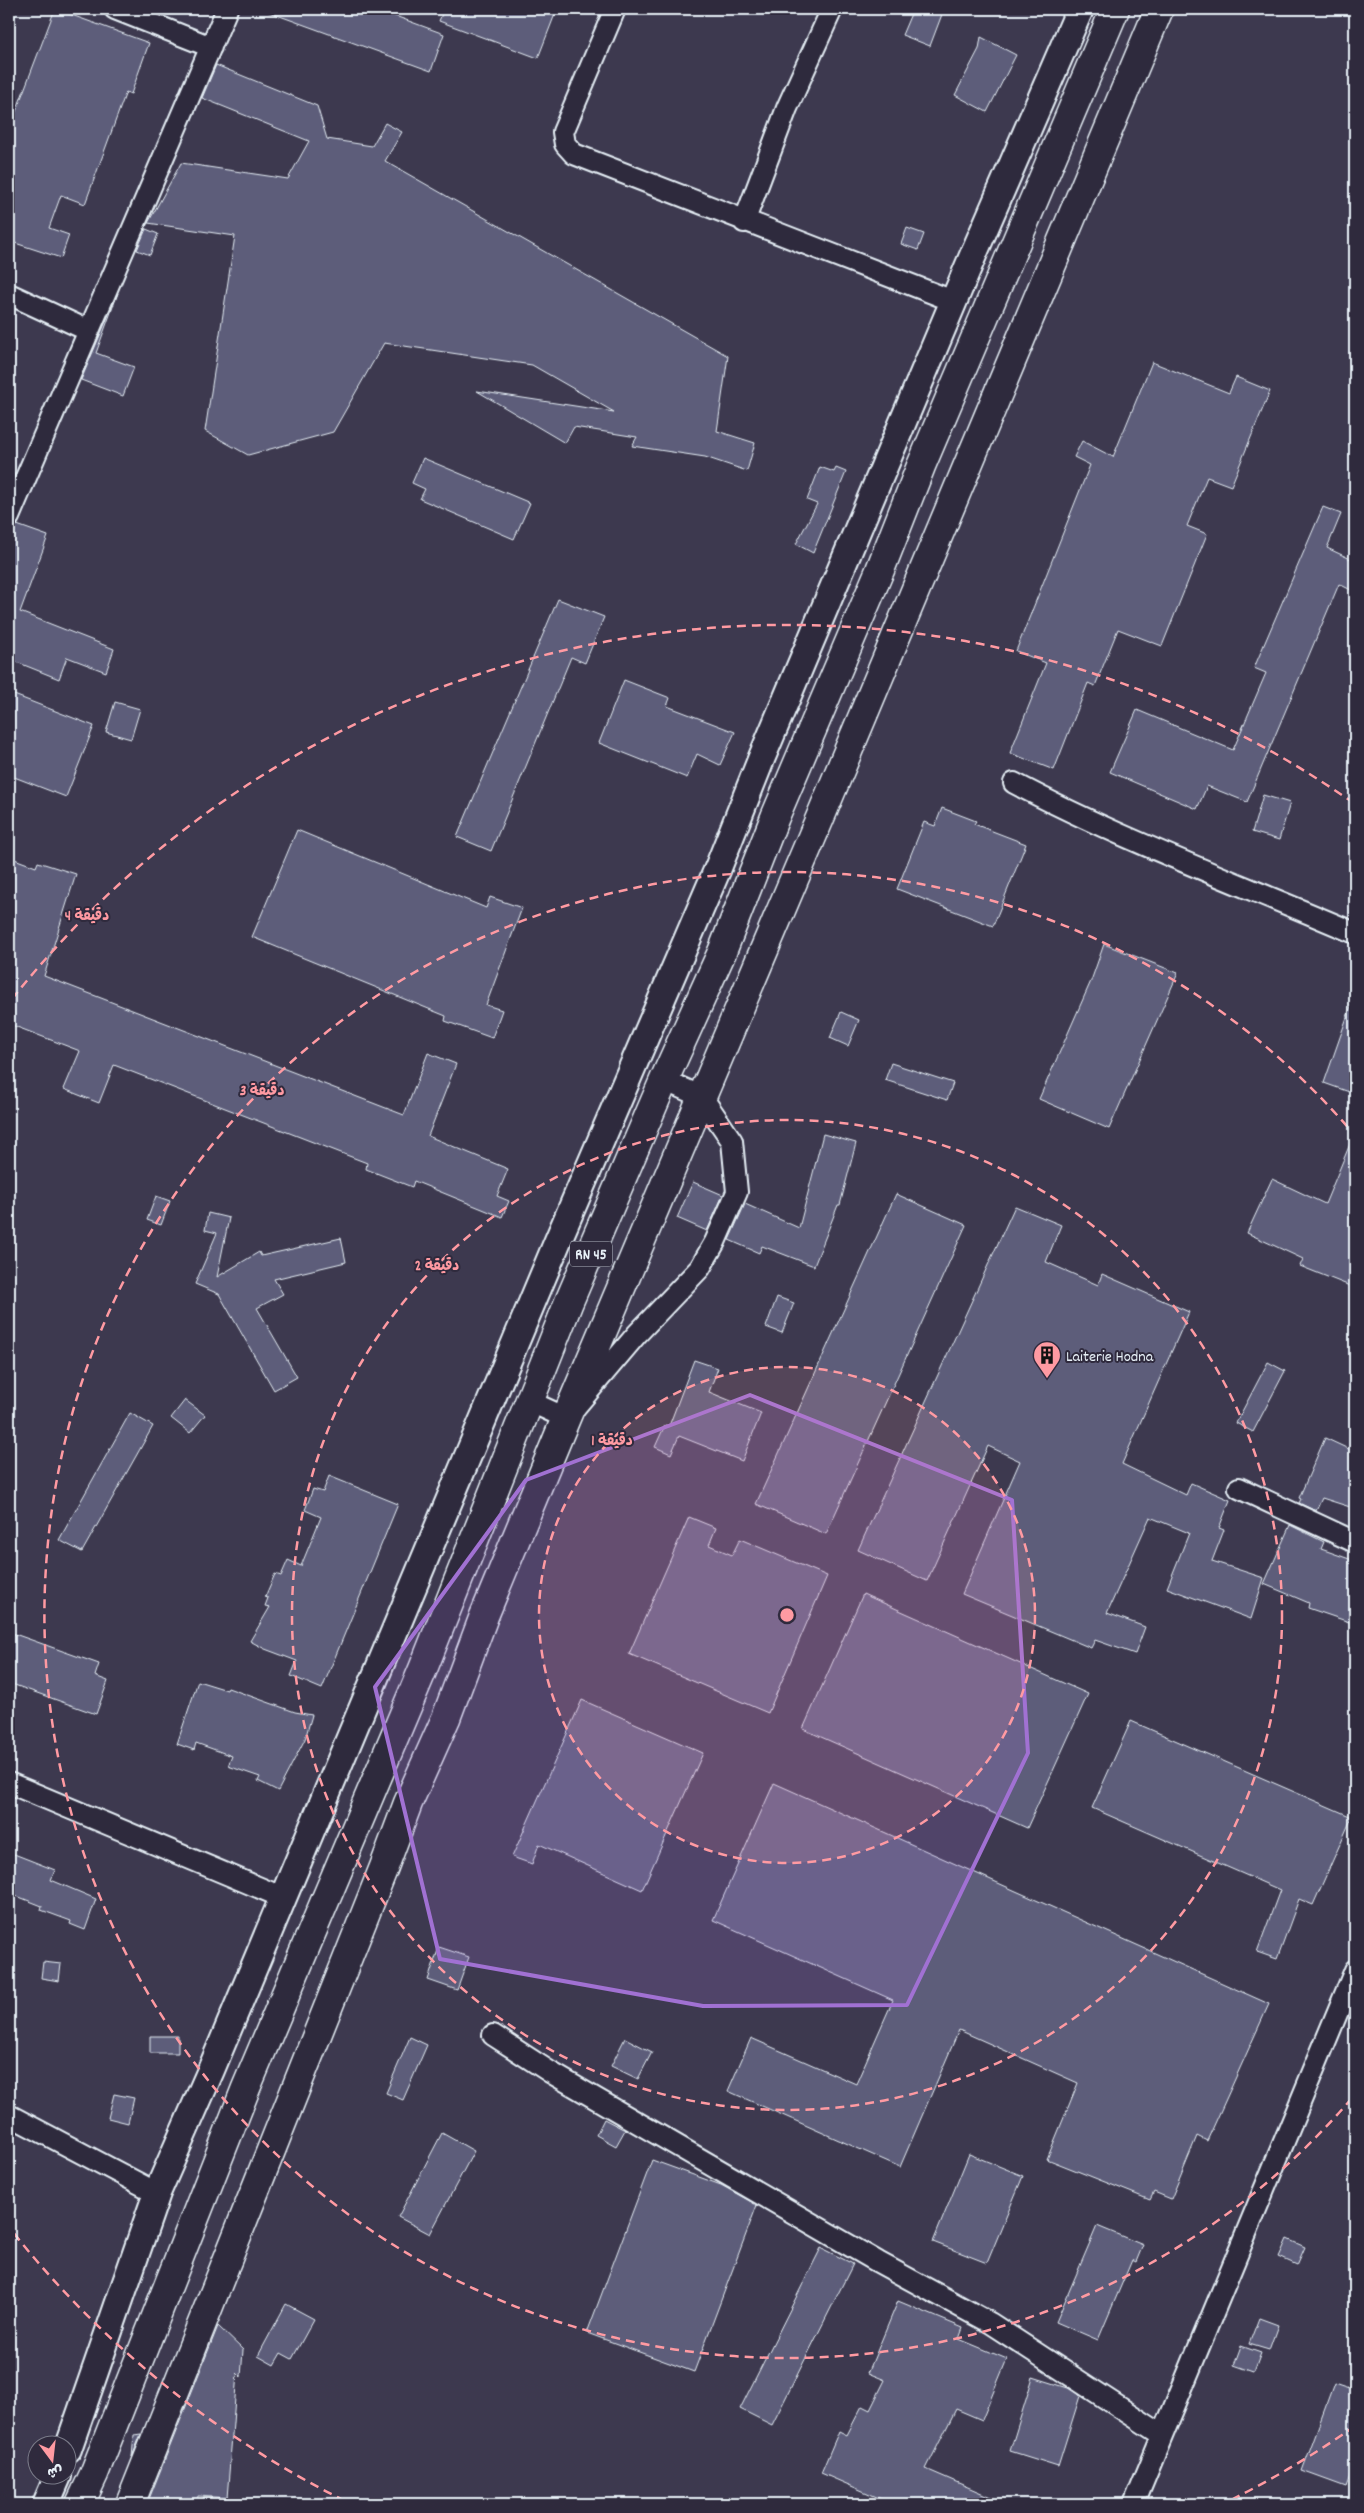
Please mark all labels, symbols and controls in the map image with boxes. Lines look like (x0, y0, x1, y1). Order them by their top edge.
text: 4 دقيقة (65, 906, 109, 928)
text: 3 دقيقة (240, 1081, 284, 1103)
road number: RN 45 (570, 1242, 612, 1266)
text: 2 دقيقة (415, 1256, 459, 1278)
building icon: Laiterie Hodna (1032, 1340, 1062, 1379)
place label: Laiterie Hodna (1066, 1346, 1154, 1369)
text: 1 دقيقة (591, 1431, 633, 1453)
centre of rings (778, 1606, 796, 1624)
north arrow (28, 2436, 78, 2486)
text: ش (45, 2459, 65, 2482)

